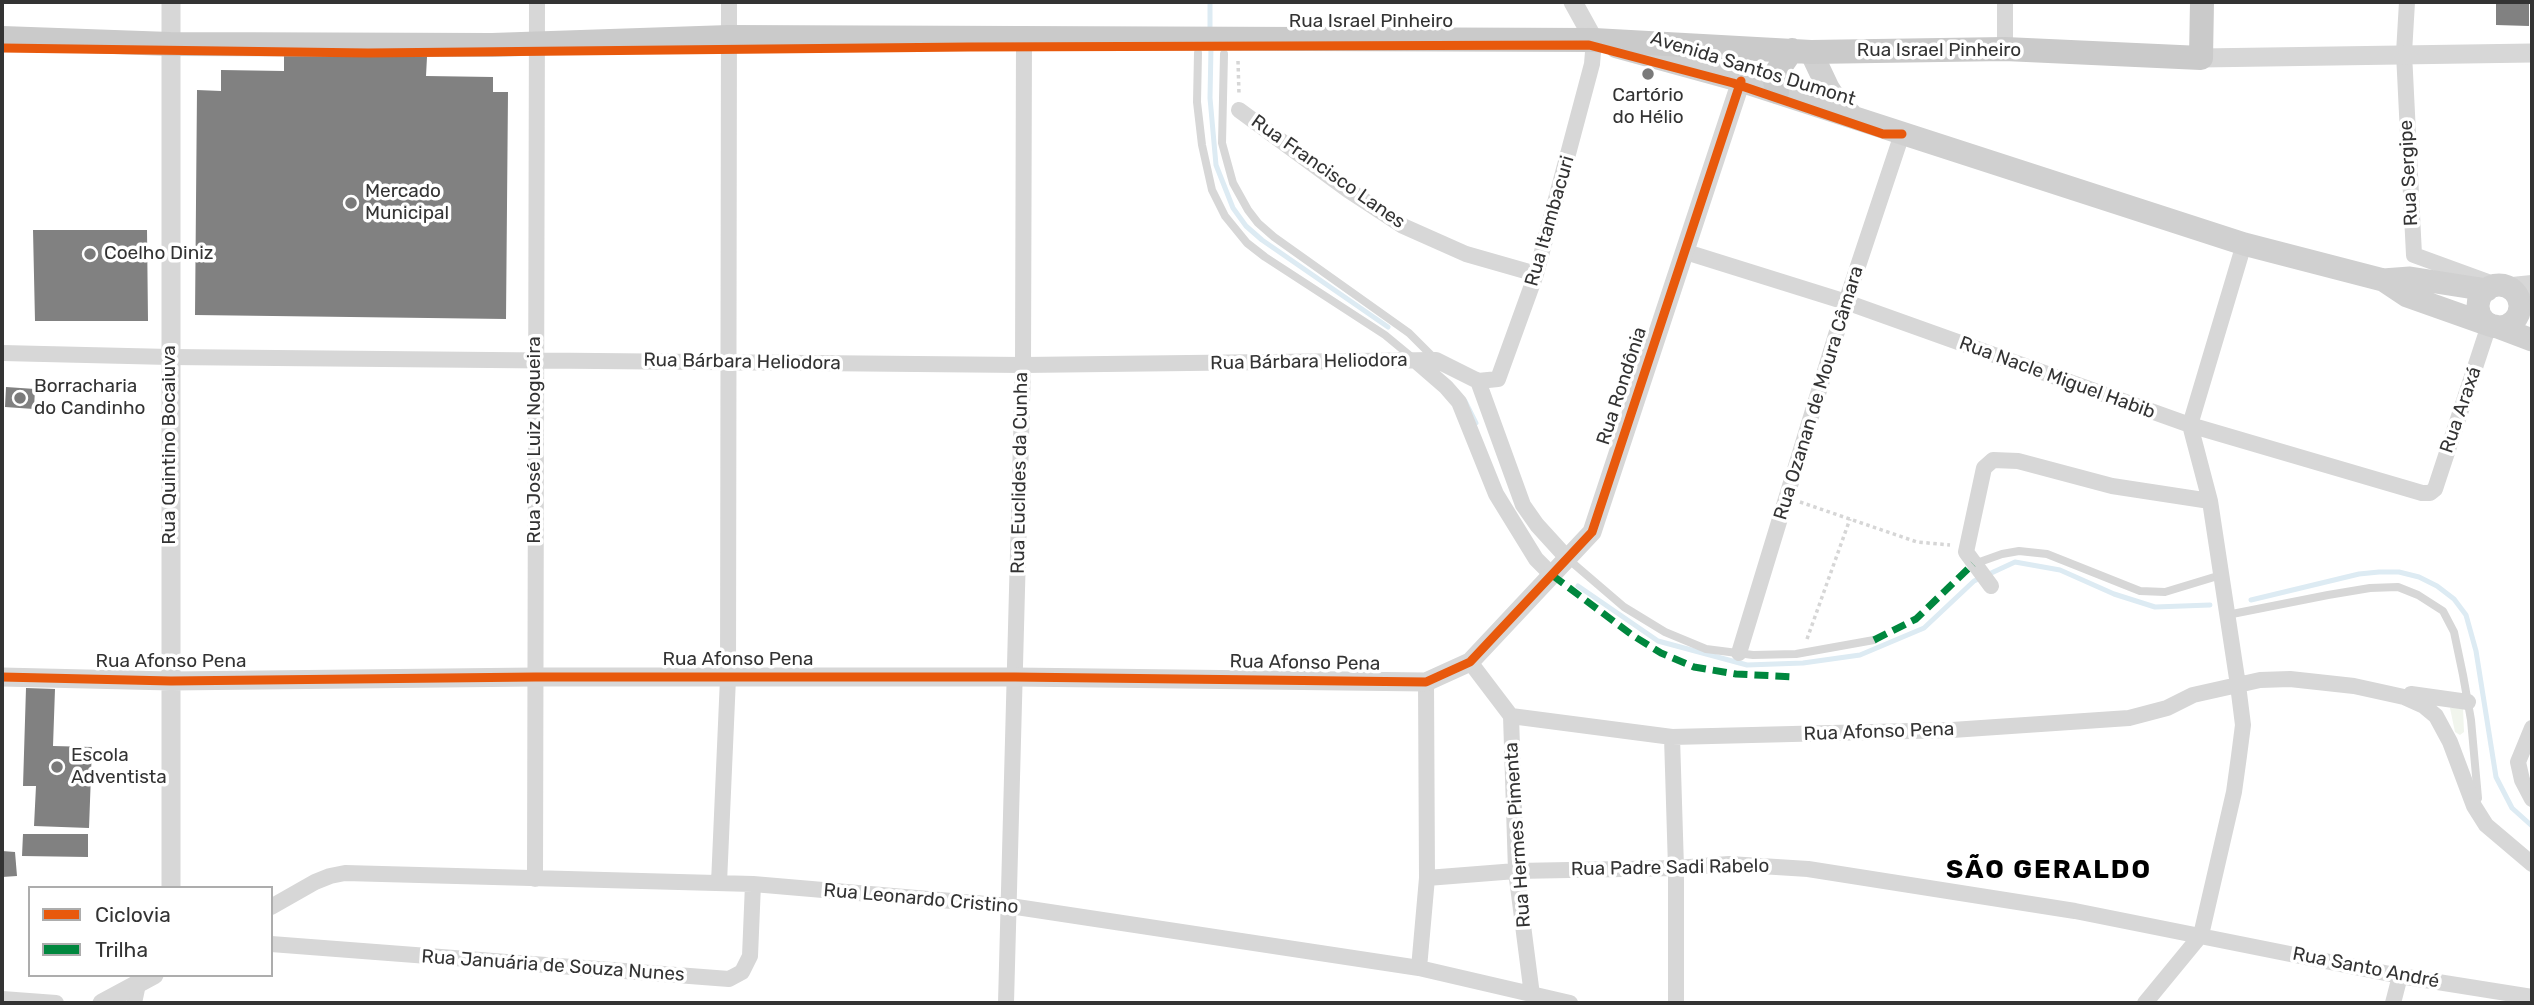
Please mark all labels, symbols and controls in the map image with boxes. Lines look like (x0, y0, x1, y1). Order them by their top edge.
street label: Rua Israel Pinheiro (1289, 11, 1453, 33)
street label: Avenida Santos Dumont (1648, 27, 1858, 111)
street label: Rua Israel Pinheiro (1857, 40, 2021, 62)
marker: Cartório do Hélio (1640, 66, 1656, 82)
place label: Cartório do Hélio (1612, 85, 1684, 129)
street label: Rua Francisco Lanes (1247, 110, 1409, 234)
street label: Rua Sergipe (2395, 119, 2423, 227)
street label: Rua Itambacuri (1520, 153, 1580, 289)
place label: Mercado Municipal (365, 181, 449, 225)
marker: Mercado Municipal (343, 195, 359, 211)
place label: Coelho Diniz (104, 243, 213, 265)
marker: Coelho Diniz (82, 246, 98, 262)
street label: Rua Ozanan de Moura Câmara (1769, 263, 1869, 523)
street label: Rua Rondônia (1592, 324, 1652, 448)
street label: Rua Nacle Miguel Habib (1956, 332, 2158, 424)
street label: Rua José Luiz Nogueira (524, 336, 546, 544)
street label: Rua Quintino Bocaiuva (159, 345, 181, 545)
street label: Rua Bárbara Heliodora (643, 349, 841, 375)
street label: Rua Bárbara Heliodora (1210, 349, 1408, 375)
street label: Rua Araxá (2436, 364, 2486, 456)
street label: Rua Euclides da Cunha (1007, 372, 1033, 574)
place label: Borracharia do Candinho (34, 376, 145, 420)
marker: Borracharia do Candinho (12, 390, 28, 406)
street label: Rua Afonso Pena (663, 649, 813, 671)
street label: Rua Afonso Pena (1229, 650, 1381, 676)
street label: Rua Afonso Pena (96, 651, 246, 673)
street label: Rua Afonso Pena (1803, 718, 1955, 746)
street label: Rua Hermes Pimenta (1500, 741, 1536, 929)
place label: Escola Adventista (71, 745, 167, 789)
marker: Escola Adventista (49, 759, 65, 775)
district label: SÃO GERALDO (1947, 854, 2151, 886)
street label: Rua Padre Sadi Rabelo (1571, 855, 1769, 881)
street label: Rua Leonardo Cristino (823, 879, 1019, 919)
legend (28, 886, 273, 977)
text: Ciclovia (95, 902, 171, 927)
text: Trilha (95, 937, 148, 962)
street label: Rua Santo André (2291, 943, 2441, 993)
street label: Rua Januária de Souza Nunes (421, 945, 685, 987)

